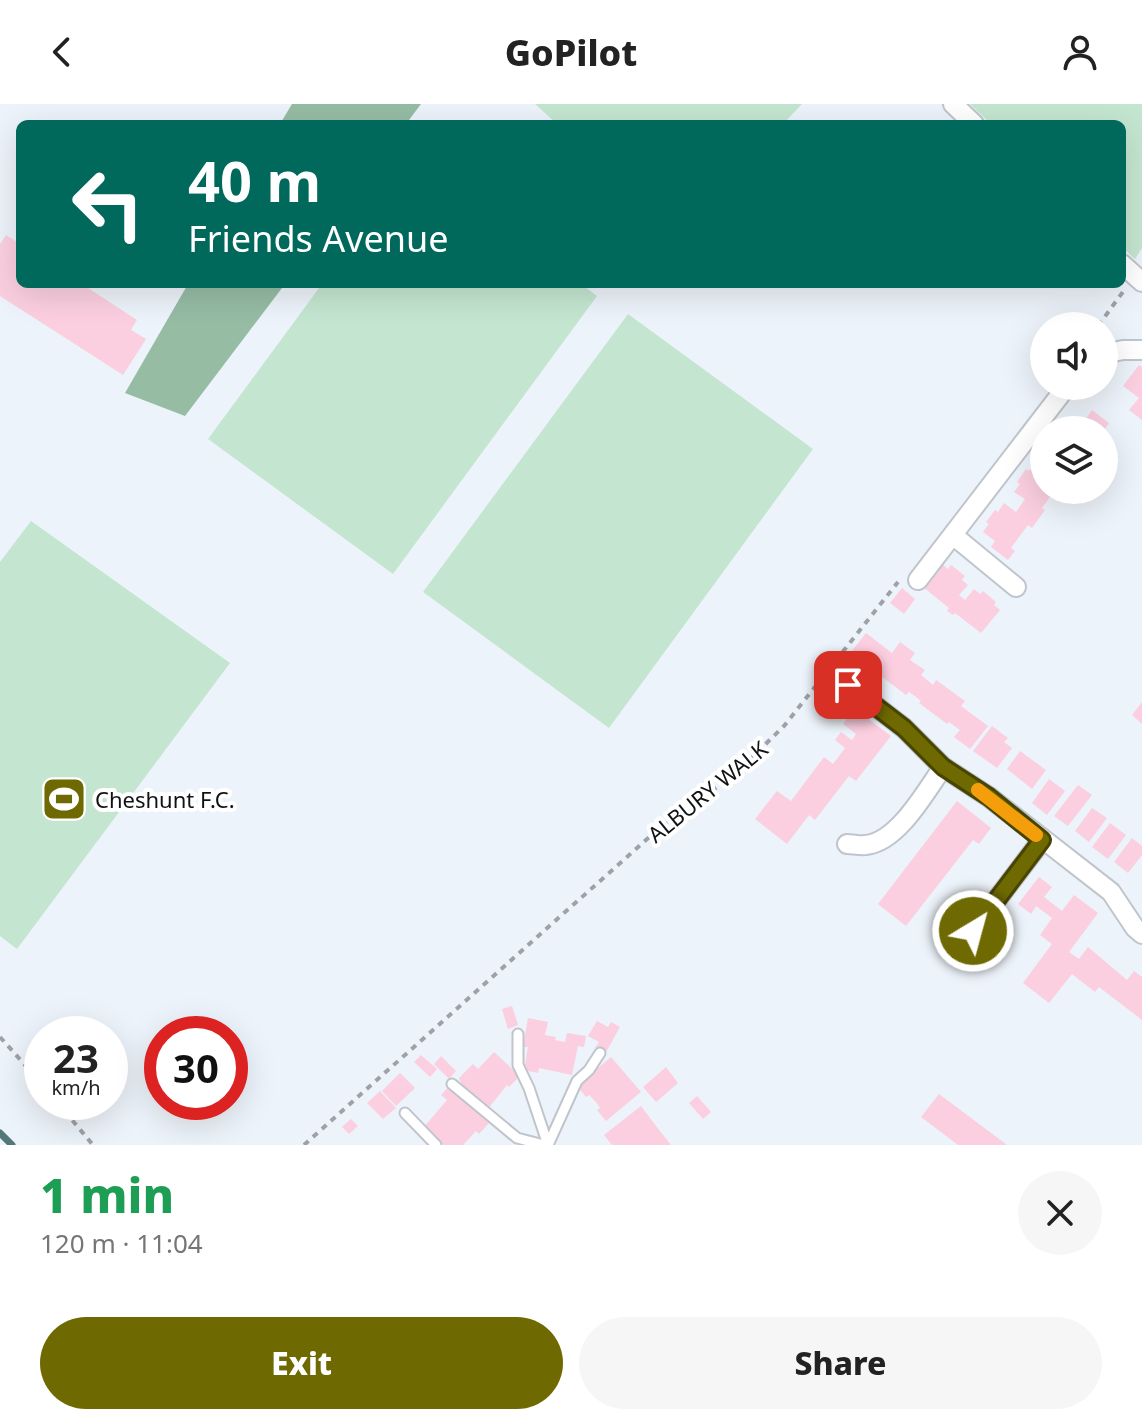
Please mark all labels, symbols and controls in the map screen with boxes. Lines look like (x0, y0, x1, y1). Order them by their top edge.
text: GoPilot (505, 28, 637, 77)
icon: back (40, 30, 84, 74)
icon: person (1058, 30, 1102, 74)
text: 40 m (188, 142, 321, 218)
icon: left (56, 152, 160, 256)
text: Friends Avenue (188, 214, 449, 263)
map controls (1030, 312, 1118, 504)
button: sound (1030, 312, 1118, 400)
button: layers (1030, 416, 1118, 504)
pin (814, 651, 882, 719)
icon: arrive (826, 663, 870, 707)
street label: ALBURY WALK (641, 733, 774, 849)
sports icon: Cheshunt F.C. (40, 775, 88, 823)
place label: Cheshunt F.C. (95, 784, 235, 814)
position arrow (931, 889, 1015, 973)
speed limit sign: 30 (144, 1016, 248, 1120)
text: 23 (53, 1030, 99, 1085)
text: km/h (51, 1074, 101, 1101)
text: 1 min (40, 1162, 174, 1227)
button: close (1018, 1171, 1102, 1255)
text: 120 m · 11:04 (40, 1225, 203, 1261)
button: Exit (40, 1317, 563, 1409)
button: Share (579, 1317, 1102, 1409)

